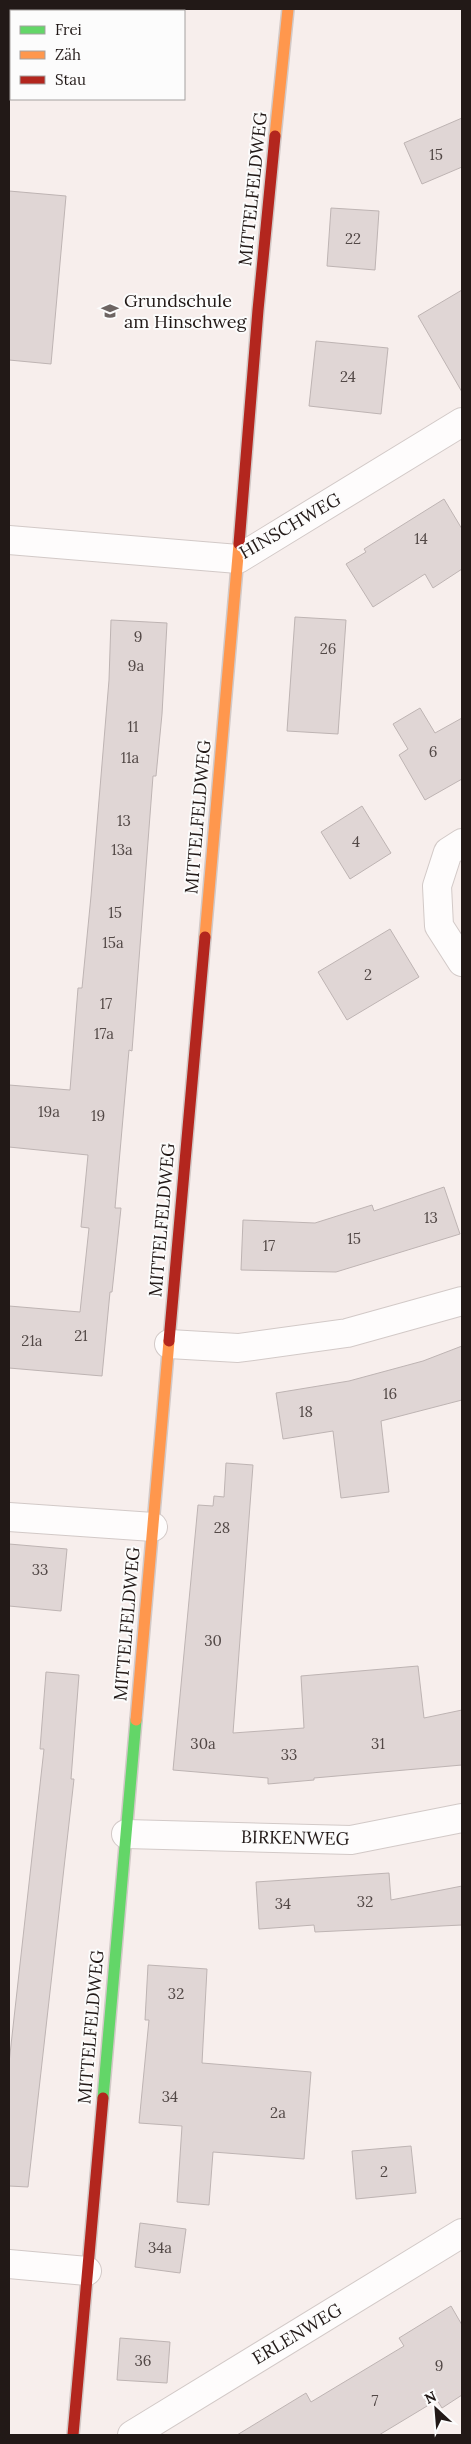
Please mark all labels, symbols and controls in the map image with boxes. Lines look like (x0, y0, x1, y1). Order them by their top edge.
legend (10, 10, 185, 100)
text: Frei (55, 20, 82, 39)
text: Zäh (55, 45, 81, 64)
text: Stau (55, 70, 86, 89)
street label: MITTELFELDWEG (233, 111, 272, 267)
house number: 15 (429, 145, 443, 164)
house number: 22 (345, 229, 361, 248)
place label: Grundschule am Hinschweg (124, 289, 248, 333)
school or university icon: Grundschule am Hinschweg (100, 301, 120, 321)
house number: 24 (340, 367, 356, 386)
street label: HINSCHWEG (235, 487, 345, 564)
house number: 14 (414, 529, 428, 548)
house number: 9 (134, 627, 142, 646)
house number: 26 (320, 639, 336, 658)
house number: 9a (128, 656, 144, 675)
house number: 11 (128, 717, 138, 736)
street label: MITTELFELDWEG (179, 739, 216, 895)
house number: 6 (429, 742, 437, 761)
house number: 11a (121, 748, 140, 767)
house number: 13 (117, 811, 131, 830)
house number: 4 (352, 832, 360, 851)
house number: 13a (111, 840, 133, 859)
house number: 15 (108, 903, 122, 922)
house number: 15a (102, 933, 124, 952)
house number: 2 (364, 965, 372, 984)
house number: 17 (100, 994, 112, 1013)
house number: 17a (94, 1024, 114, 1043)
house number: 19a (38, 1102, 60, 1121)
house number: 19 (91, 1106, 105, 1125)
street label: MITTELFELDWEG (143, 1142, 180, 1298)
house number: 13 (424, 1208, 438, 1227)
house number: 15 (347, 1229, 361, 1248)
house number: 17 (263, 1236, 275, 1255)
house number: 21 (74, 1326, 88, 1345)
house number: 21a (21, 1331, 43, 1350)
house number: 16 (383, 1384, 397, 1403)
house number: 18 (299, 1402, 313, 1421)
house number: 28 (214, 1518, 230, 1537)
street label: MITTELFELDWEG (108, 1546, 145, 1702)
house number: 33 (32, 1560, 48, 1579)
house number: 30 (204, 1631, 222, 1650)
house number: 30a (190, 1734, 216, 1753)
house number: 31 (371, 1734, 385, 1753)
house number: 33 (281, 1745, 297, 1764)
street label: BIRKENWEG (241, 1825, 350, 1850)
house number: 32 (357, 1892, 373, 1911)
house number: 34 (275, 1894, 291, 1913)
street label: MITTELFELDWEG (72, 1949, 109, 2105)
house number: 32 (168, 1984, 184, 2003)
house number: 34 (162, 2087, 178, 2106)
house number: 2a (270, 2103, 286, 2122)
house number: 2 (380, 2162, 388, 2181)
house number: 34a (148, 2238, 172, 2257)
street label: ERLENWEG (248, 2298, 346, 2369)
house number: 36 (134, 2351, 152, 2370)
house number: 9 (435, 2356, 443, 2375)
north arrow (411, 2384, 461, 2434)
text: N (421, 2387, 439, 2408)
house number: 7 (372, 2391, 379, 2410)

